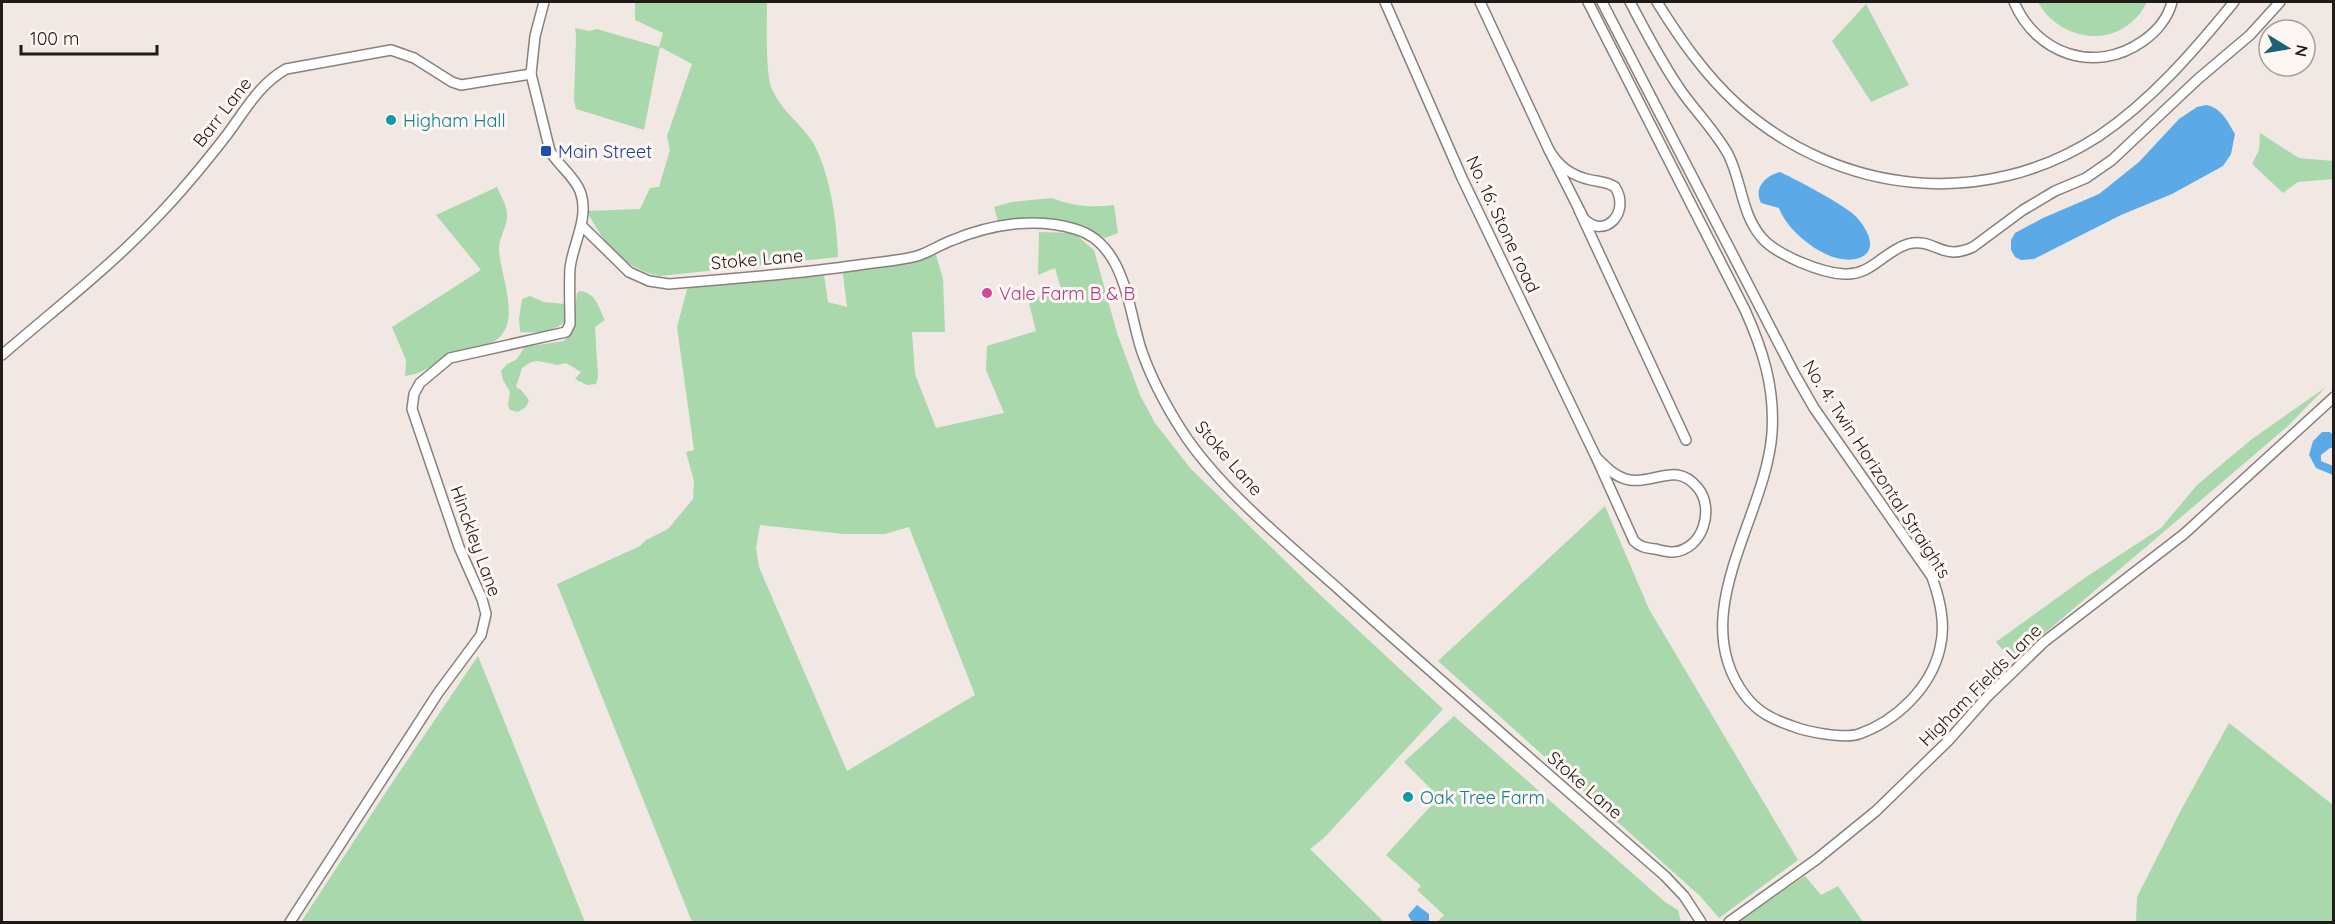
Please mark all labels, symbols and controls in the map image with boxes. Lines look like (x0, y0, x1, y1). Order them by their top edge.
scale bar (21, 18, 158, 56)
north arrow (2257, 18, 2317, 78)
text: 100 m (30, 27, 79, 50)
text: N (2291, 43, 2313, 59)
street label: Barr Lane (188, 72, 256, 152)
place label: Higham Hall (403, 109, 506, 132)
marker: Higham Hall (384, 113, 398, 127)
place label: Main Street (558, 140, 652, 163)
marker: Main Street (539, 144, 553, 158)
street label: No. 16: Stone road (1461, 152, 1545, 296)
street label: Stoke Lane (710, 244, 804, 274)
place label: Vale Farm B & B (999, 282, 1135, 305)
marker: Vale Farm B & B (980, 286, 994, 300)
street label: No. 4: Twin Horizontal Straights (1798, 355, 1956, 583)
street label: Stoke Lane (1190, 416, 1268, 500)
street label: Hinckley Lane (445, 482, 507, 600)
street label: Higham Fields Lane (1914, 619, 2046, 751)
street label: Stoke Lane (1543, 746, 1627, 824)
place label: Oak Tree Farm (1420, 786, 1545, 809)
marker: Oak Tree Farm (1401, 790, 1415, 804)

